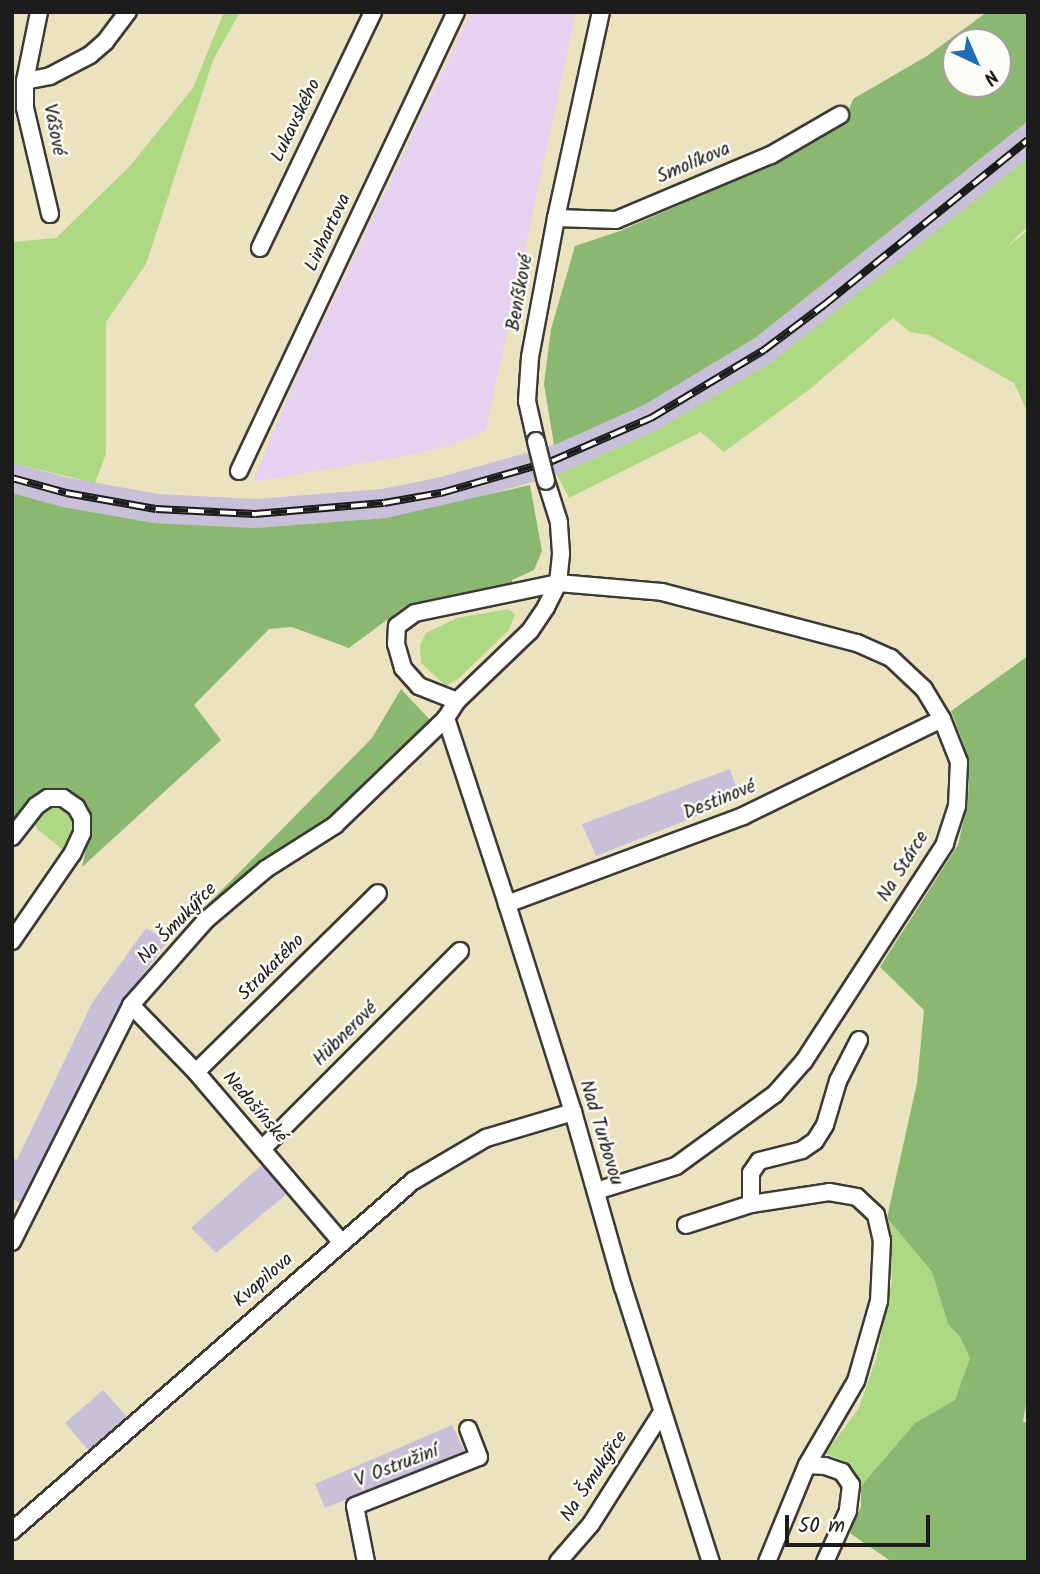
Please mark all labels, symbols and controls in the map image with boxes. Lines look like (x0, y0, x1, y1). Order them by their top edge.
north arrow (942, 28, 1012, 98)
text: N (975, 62, 1005, 92)
street label: Lukavského (267, 76, 327, 166)
street label: Vášové (37, 102, 69, 158)
street label: Smolíkova (654, 138, 734, 190)
street label: Linhartova (301, 190, 357, 276)
street label: Beníškové (503, 253, 539, 333)
street label: Destinové (681, 776, 759, 826)
street label: Na Stárce (873, 827, 935, 907)
street label: Na Šmukýřce (133, 878, 223, 970)
street label: Strakatého (234, 930, 310, 1006)
street label: Hübnerové (309, 998, 383, 1072)
street label: Nedošínské (217, 1067, 291, 1149)
street label: Nad Turbovou (573, 1078, 627, 1188)
street label: Kvapilova (229, 1249, 299, 1313)
street label: Na Šmukýřce (556, 1427, 634, 1527)
street label: V Ostružiní (352, 1441, 442, 1493)
scale bar (788, 1500, 933, 1544)
text: 50 m (798, 1510, 845, 1543)

